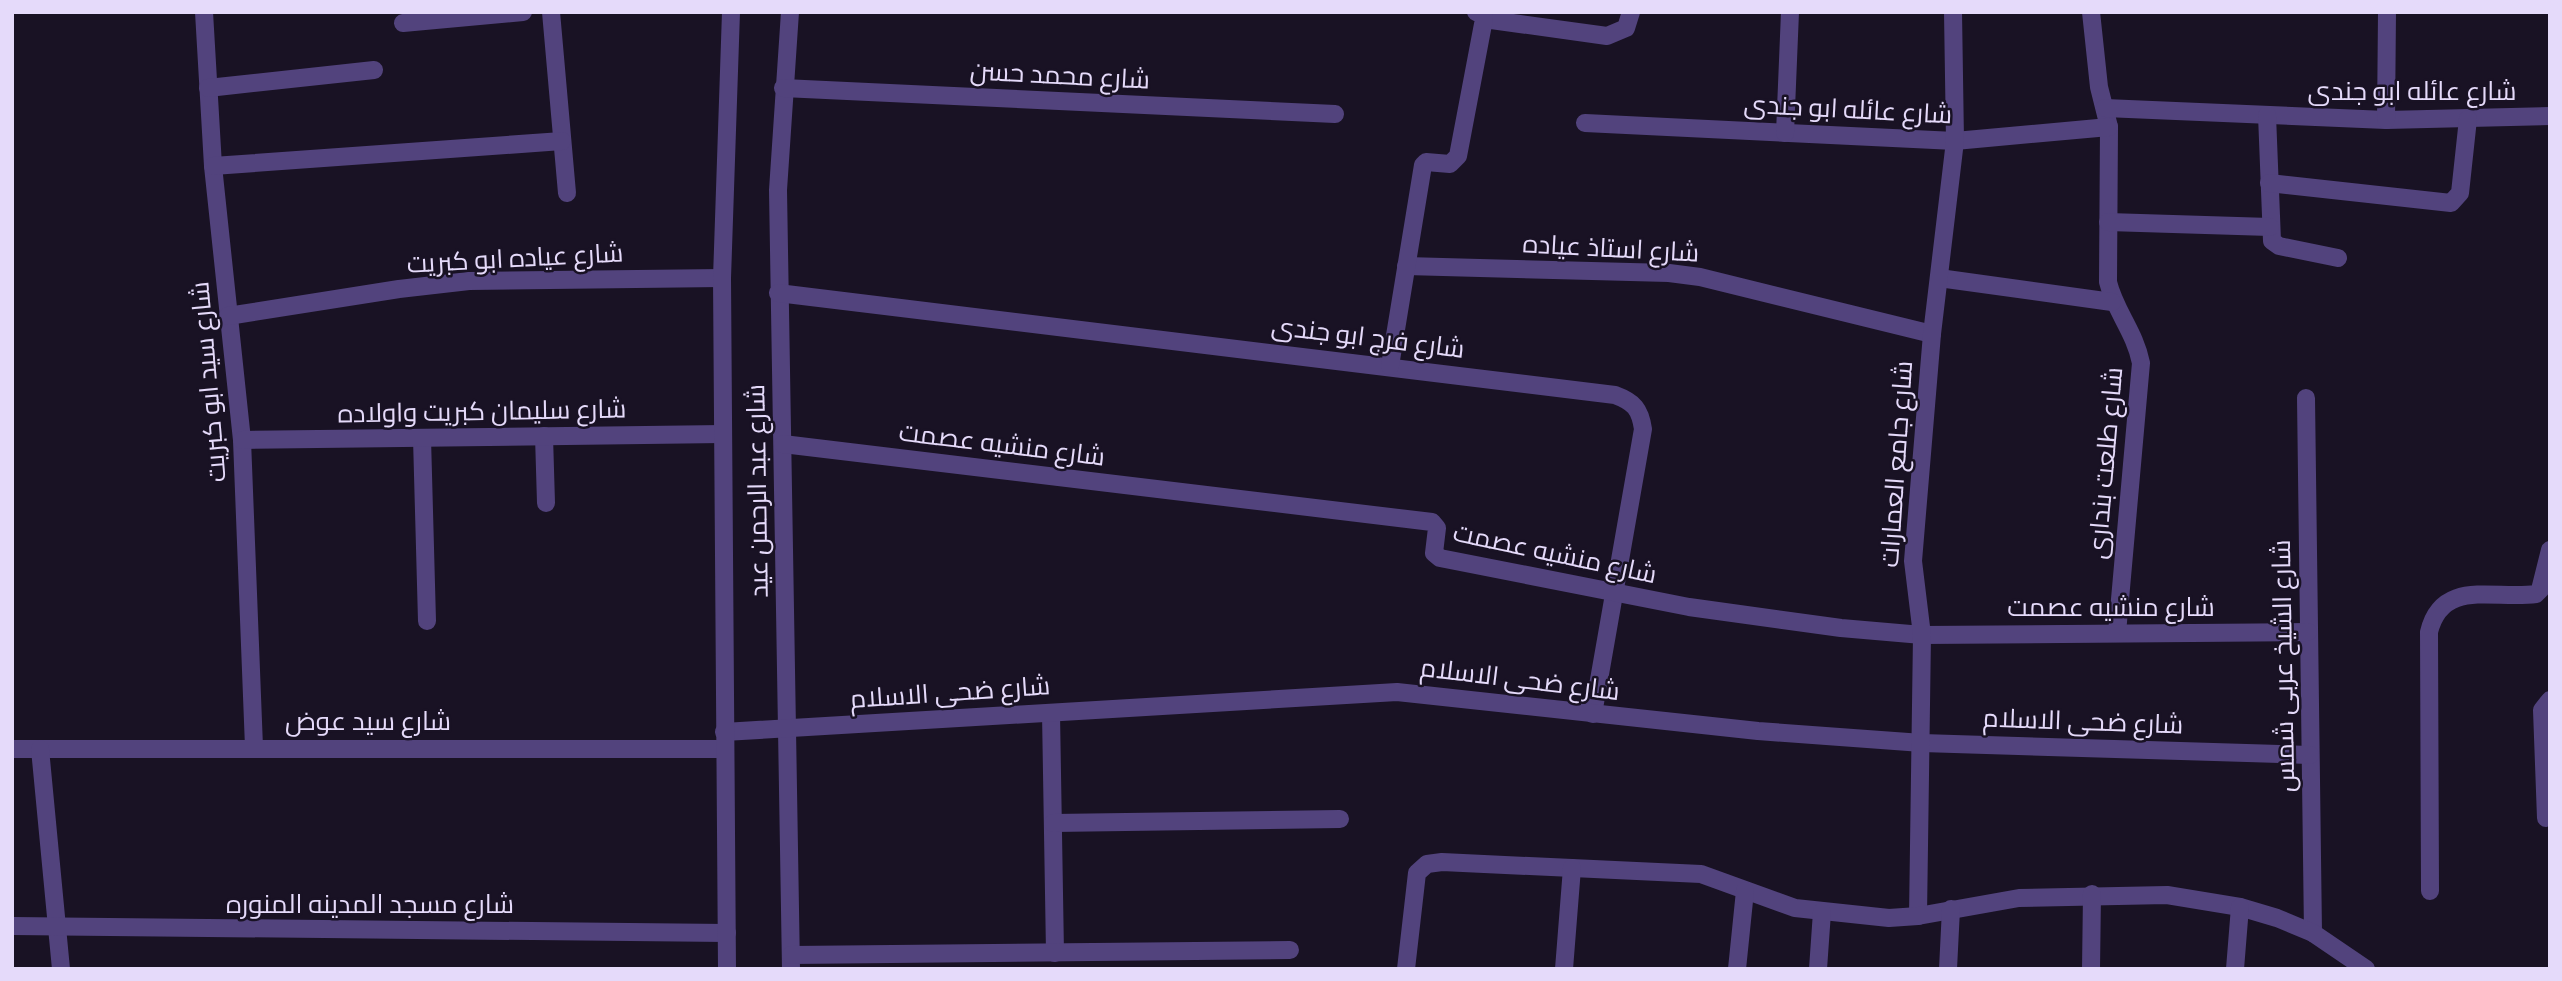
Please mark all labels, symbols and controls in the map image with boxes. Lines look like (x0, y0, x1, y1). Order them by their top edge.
street label: شارع محمد حسن (969, 55, 1151, 97)
street label: شارع عائله ابو جندى (2308, 76, 2516, 108)
street label: شارع عائله ابو جندى (1743, 89, 1953, 131)
street label: شارع استاذ عياده (1522, 228, 1700, 270)
street label: شارع عياده ابو كبريت (406, 237, 624, 281)
street label: شارع سيد ابو كبريت (184, 280, 234, 484)
street label: شارع فرج ابو جندى (1269, 310, 1466, 366)
street label: شارع جامع العمارات (1874, 360, 1920, 569)
street label: شارع طلعت بندارى (2082, 366, 2130, 560)
street label: شارع عبد الرحمن عيد (740, 384, 776, 598)
street label: شارع سليمان كبريت واولاده (337, 393, 627, 431)
street label: شارع منشيه عصمت (897, 416, 1107, 474)
street label: شارع منشيه عصمت (1450, 517, 1660, 591)
street label: شارع الشيخ عربى شمس (2266, 539, 2302, 793)
street label: شارع منشيه عصمت (2007, 592, 2215, 624)
street label: شارع ضحى الاسلام (1418, 652, 1621, 709)
street label: شارع ضحى الاسلام (849, 670, 1051, 717)
street label: شارع ضحى الاسلام (1982, 703, 2184, 742)
street label: شارع سيد عوض (285, 706, 451, 738)
street label: شارع مسجد المدينه المنوره (226, 889, 514, 921)

